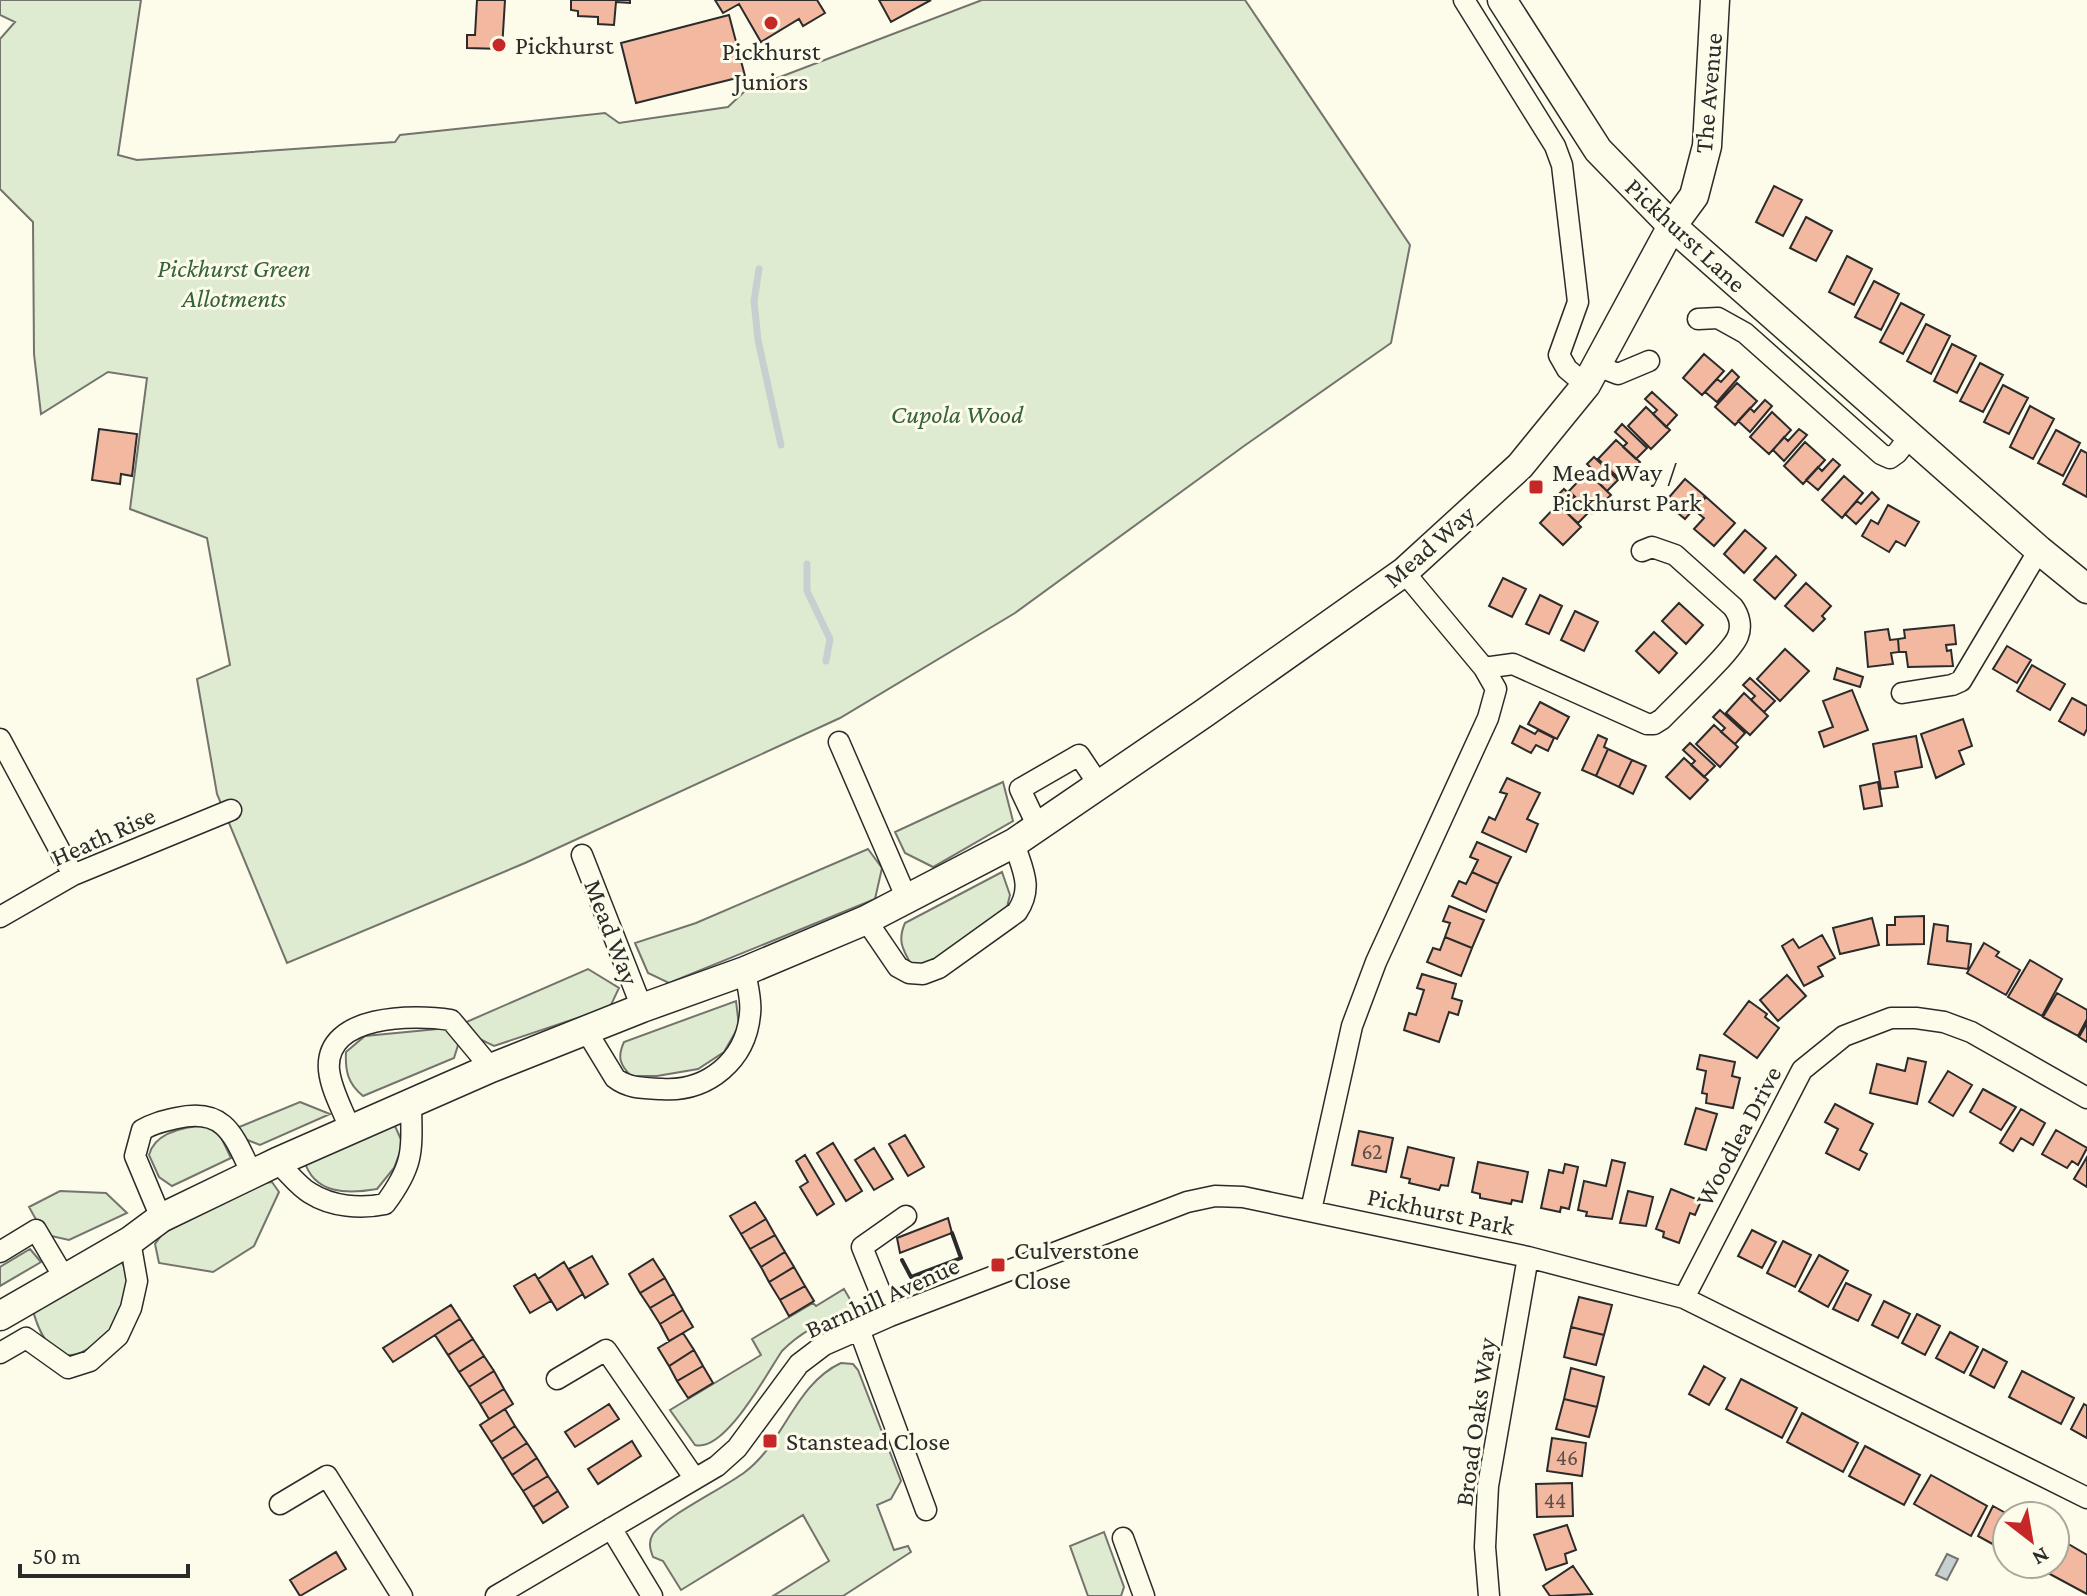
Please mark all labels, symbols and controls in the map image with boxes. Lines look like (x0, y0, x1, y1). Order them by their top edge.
marker: Pickhurst Juniors (762, 14, 780, 32)
place label: Pickhurst (515, 31, 614, 60)
street label: The Avenue (1689, 32, 1728, 155)
marker: Pickhurst (490, 36, 508, 54)
place label: Pickhurst Juniors (722, 37, 821, 96)
street label: Pickhurst Lane (1620, 172, 1752, 298)
park label: Pickhurst Green Allotments (157, 254, 311, 313)
park label: Cupola Wood (891, 400, 1024, 429)
place label: Mead Way / Pickhurst Park (1552, 458, 1702, 517)
marker: Mead Way / Pickhurst Park (1527, 478, 1545, 496)
street label: Mead Way (1378, 499, 1481, 593)
street label: Heath Rise (47, 801, 160, 872)
street label: Mead Way (578, 876, 645, 990)
street label: Woodlea Drive (1689, 1061, 1787, 1211)
house number: 62 (1361, 1139, 1383, 1164)
street label: Pickhurst Park (1365, 1182, 1518, 1241)
place label: Culverstone Close (1014, 1236, 1139, 1295)
street label: Barnhill Avenue (801, 1251, 964, 1344)
marker: Culverstone Close (989, 1256, 1007, 1274)
street label: Broad Oaks Way (1449, 1335, 1502, 1508)
place label: Stanstead Close (786, 1427, 950, 1456)
marker: Stanstead Close (761, 1432, 779, 1450)
house number: 46 (1556, 1445, 1578, 1470)
house number: 44 (1544, 1488, 1566, 1513)
north arrow (1991, 1500, 2071, 1580)
scale bar (20, 1528, 188, 1578)
text: 50 m (32, 1542, 81, 1569)
text: N (2028, 1542, 2054, 1571)

